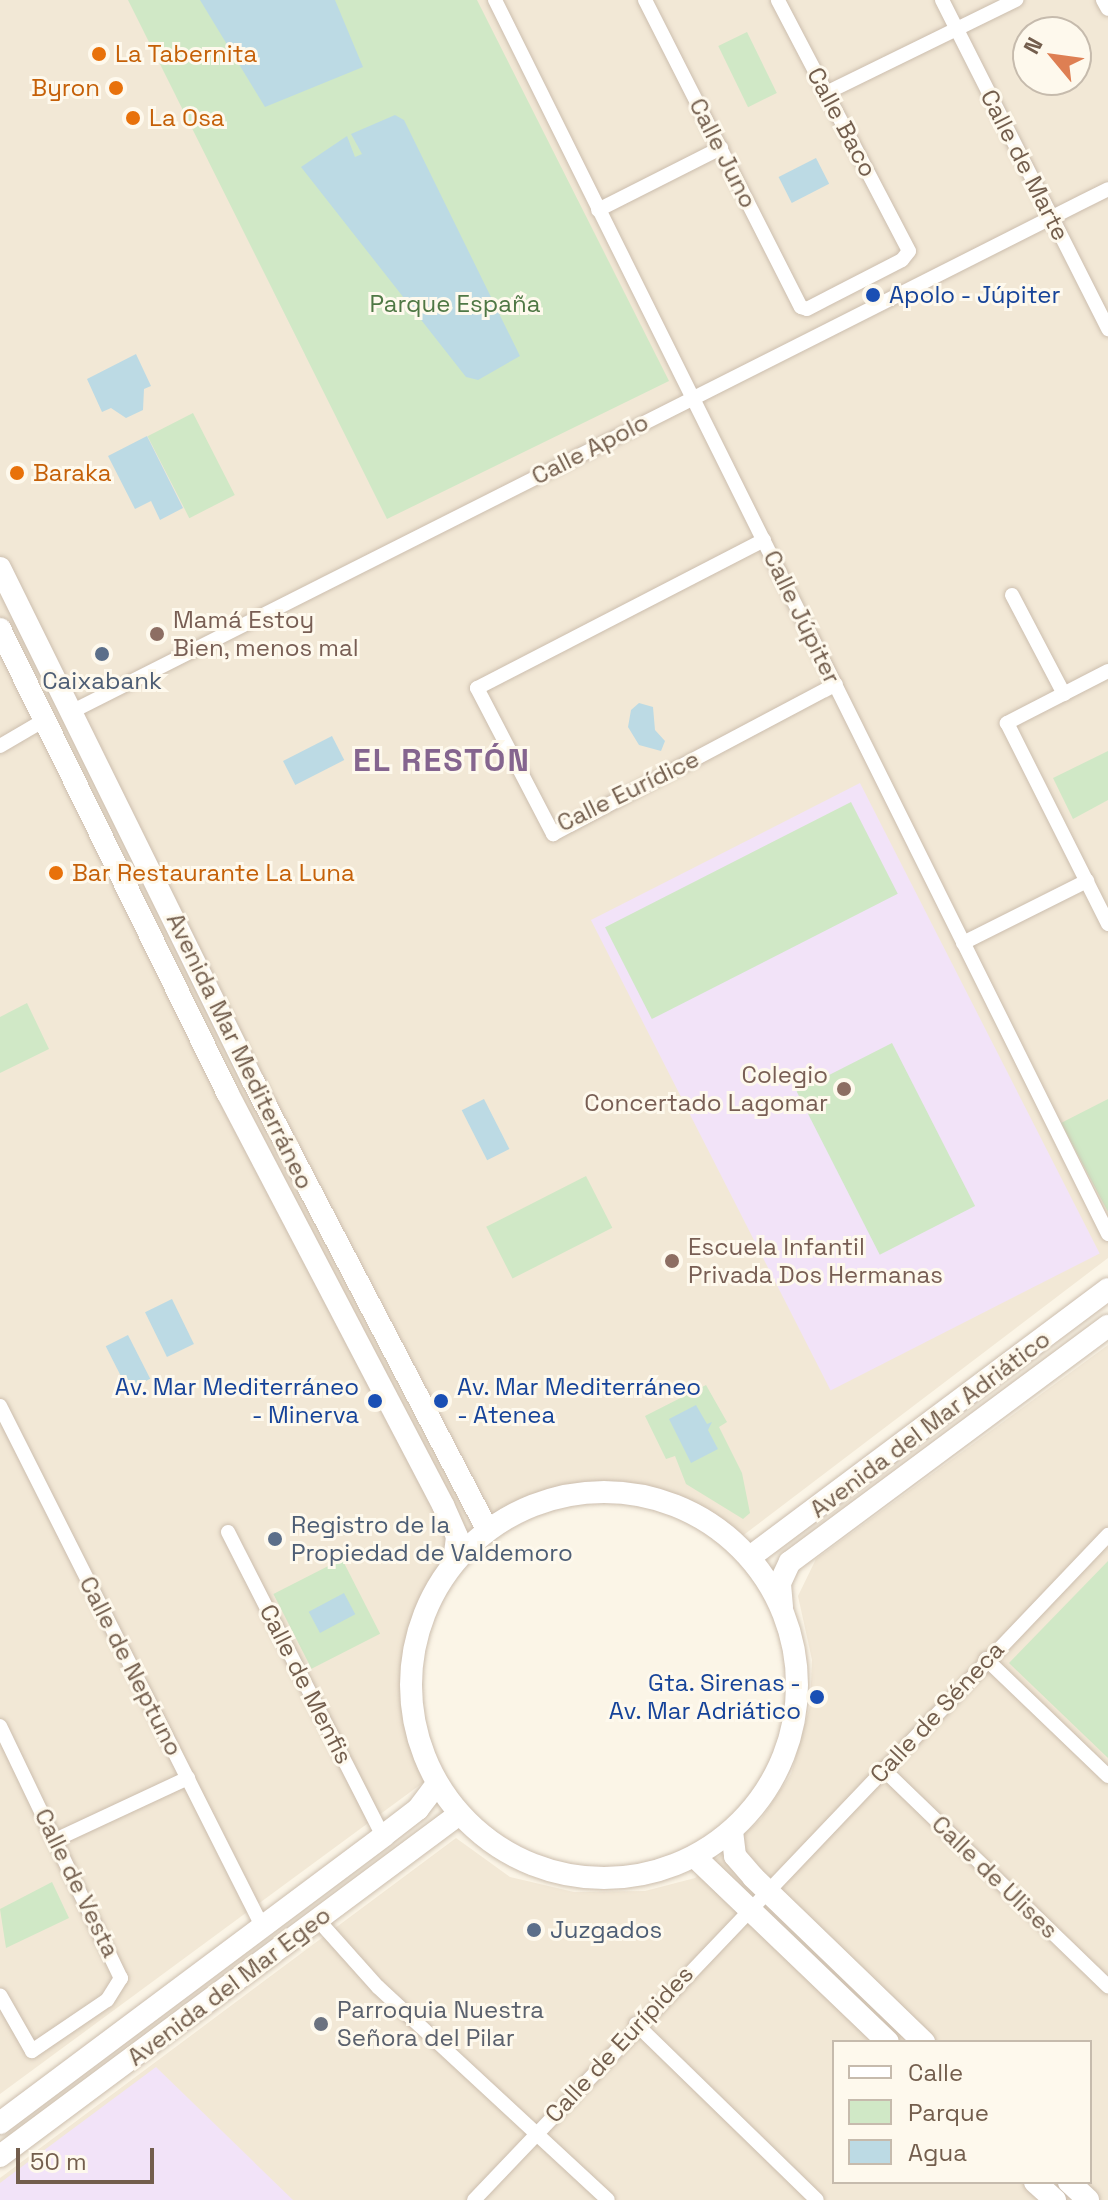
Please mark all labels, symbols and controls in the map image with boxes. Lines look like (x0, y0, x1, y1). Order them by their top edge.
north arrow (1012, 16, 1092, 96)
text: N (1017, 32, 1049, 59)
place label: La Tabernita (115, 40, 258, 68)
marker: La Tabernita (90, 45, 108, 63)
street label: Calle Baco (801, 62, 883, 182)
place label: Byron (31, 74, 100, 102)
marker: Byron (107, 79, 125, 97)
street label: Calle de Marte (975, 85, 1075, 245)
street label: Calle Juno (683, 93, 763, 213)
place label: La Osa (149, 104, 224, 132)
marker: La Osa (124, 109, 142, 127)
place label: Apolo - Júpiter (889, 281, 1062, 309)
marker: Apolo - Júpiter (864, 286, 882, 304)
park label: Parque España (369, 290, 541, 318)
street label: Calle Apolo (527, 407, 653, 491)
place label: Baraka (33, 459, 112, 487)
marker: Baraka (8, 464, 26, 482)
street label: Calle Júpiter (757, 546, 847, 688)
place label: Mamá Estoy Bien, menos mal (173, 606, 359, 662)
marker: Mamá Estoy Bien, menos mal (148, 625, 166, 643)
marker: Caixabank (93, 645, 111, 663)
place label: Caixabank (42, 667, 162, 695)
district label: EL RESTÓN (353, 741, 531, 779)
street label: Calle Eurídice (552, 744, 704, 838)
place label: Bar Restaurante La Luna (72, 859, 355, 887)
marker: Bar Restaurante La Luna (47, 864, 65, 882)
street label: Avenida Mar Mediterráneo (161, 908, 319, 1194)
place label: Colegio Concertado Lagomar (584, 1061, 828, 1117)
marker: Colegio Concertado Lagomar (835, 1080, 853, 1098)
place label: Escuela Infantil Privada Dos Hermanas (688, 1233, 943, 1289)
marker: Escuela Infantil Privada Dos Hermanas (663, 1252, 681, 1270)
street label: Avenida del Mar Adriático (804, 1324, 1056, 1524)
place label: Av. Mar Mediterráneo - Minerva (114, 1373, 359, 1429)
place label: Av. Mar Mediterráneo - Atenea (457, 1373, 702, 1429)
marker: Av. Mar Mediterráneo - Minerva (366, 1392, 384, 1410)
marker: Av. Mar Mediterráneo - Atenea (432, 1392, 450, 1410)
place label: Registro de la Propiedad de Valdemoro (291, 1511, 573, 1567)
marker: Registro de la Propiedad de Valdemoro (266, 1530, 284, 1548)
street label: Calle de Neptuno (73, 1571, 189, 1761)
street label: Calle de Menfis (253, 1599, 359, 1769)
street label: Calle de Séneca (864, 1635, 1010, 1789)
place label: Gta. Sirenas - Av. Mar Adriático (608, 1669, 801, 1725)
marker: Gta. Sirenas - Av. Mar Adriático (808, 1688, 826, 1706)
street label: Calle de Vesta (28, 1804, 126, 1962)
street label: Calle de Ulises (926, 1810, 1064, 1944)
street label: Avenida del Mar Egeo (122, 1900, 336, 2072)
place label: Juzgados (550, 1916, 662, 1944)
marker: Juzgados (525, 1921, 543, 1939)
street label: Calle de Eurípides (539, 1960, 699, 2128)
place label: Parroquia Nuestra Señora del Pilar (337, 1996, 544, 2052)
marker: Parroquia Nuestra Señora del Pilar (312, 2015, 330, 2033)
legend (832, 2040, 1092, 2184)
text: Calle (908, 2057, 963, 2088)
text: Parque (908, 2097, 989, 2128)
scale bar (20, 2132, 158, 2182)
text: Agua (908, 2137, 967, 2168)
text: 50 m (30, 2146, 87, 2177)

